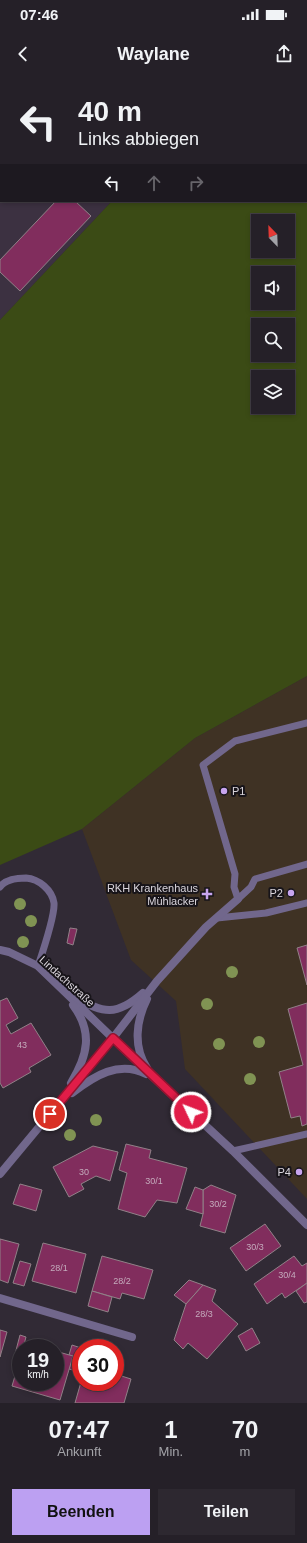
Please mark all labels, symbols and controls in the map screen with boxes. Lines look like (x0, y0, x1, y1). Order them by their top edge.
text: 07:46 (20, 6, 58, 23)
icon: back (12, 43, 34, 65)
icon: share (273, 43, 295, 65)
text: Waylane (117, 44, 190, 64)
icon: left (12, 96, 64, 148)
text: 40 m (78, 96, 142, 127)
text: Links abbiegen (78, 129, 199, 149)
icon: left (101, 172, 123, 194)
icon: ahead (143, 172, 165, 194)
icon: right (185, 172, 207, 194)
north arrow (251, 214, 295, 258)
map controls (251, 214, 295, 414)
button: sound (251, 266, 295, 310)
button: search (251, 318, 295, 362)
button: layers (251, 370, 295, 414)
place label: P1 (232, 785, 245, 797)
marker: P1 (219, 786, 229, 796)
place label: RKH Krankenhaus Mühlacker (107, 882, 198, 907)
place label: P2 (270, 887, 283, 899)
marker: RKH Krankenhaus Mühlacker (201, 888, 213, 900)
marker: P2 (286, 888, 296, 898)
street label: Lindachstraße (37, 953, 97, 1009)
house number: 43 (17, 1040, 27, 1050)
position arrow (170, 1091, 212, 1133)
pin (33, 1097, 67, 1131)
icon: arrive (39, 1103, 61, 1125)
place label: P4 (278, 1166, 291, 1178)
house number: 30 (79, 1167, 89, 1177)
marker: P4 (294, 1167, 304, 1177)
house number: 30/1 (145, 1176, 163, 1186)
house number: 30/2 (209, 1199, 227, 1209)
house number: 30/3 (246, 1242, 264, 1252)
house number: 28/1 (50, 1263, 68, 1273)
house number: 30/4 (278, 1270, 296, 1280)
house number: 28/2 (113, 1276, 131, 1286)
house number: 28/3 (195, 1309, 213, 1319)
speed limit sign: 30 (72, 1339, 124, 1391)
text: 19 (27, 1349, 49, 1371)
text: km/h (27, 1369, 49, 1380)
text: 07:47 (49, 1416, 110, 1443)
text: 1 (164, 1416, 178, 1443)
text: 70 (232, 1416, 258, 1443)
text: Ankunft (57, 1444, 101, 1459)
text: Min. (159, 1444, 183, 1459)
text: m (240, 1444, 250, 1459)
button: Beenden (12, 1489, 150, 1535)
button: Teilen (158, 1489, 295, 1535)

